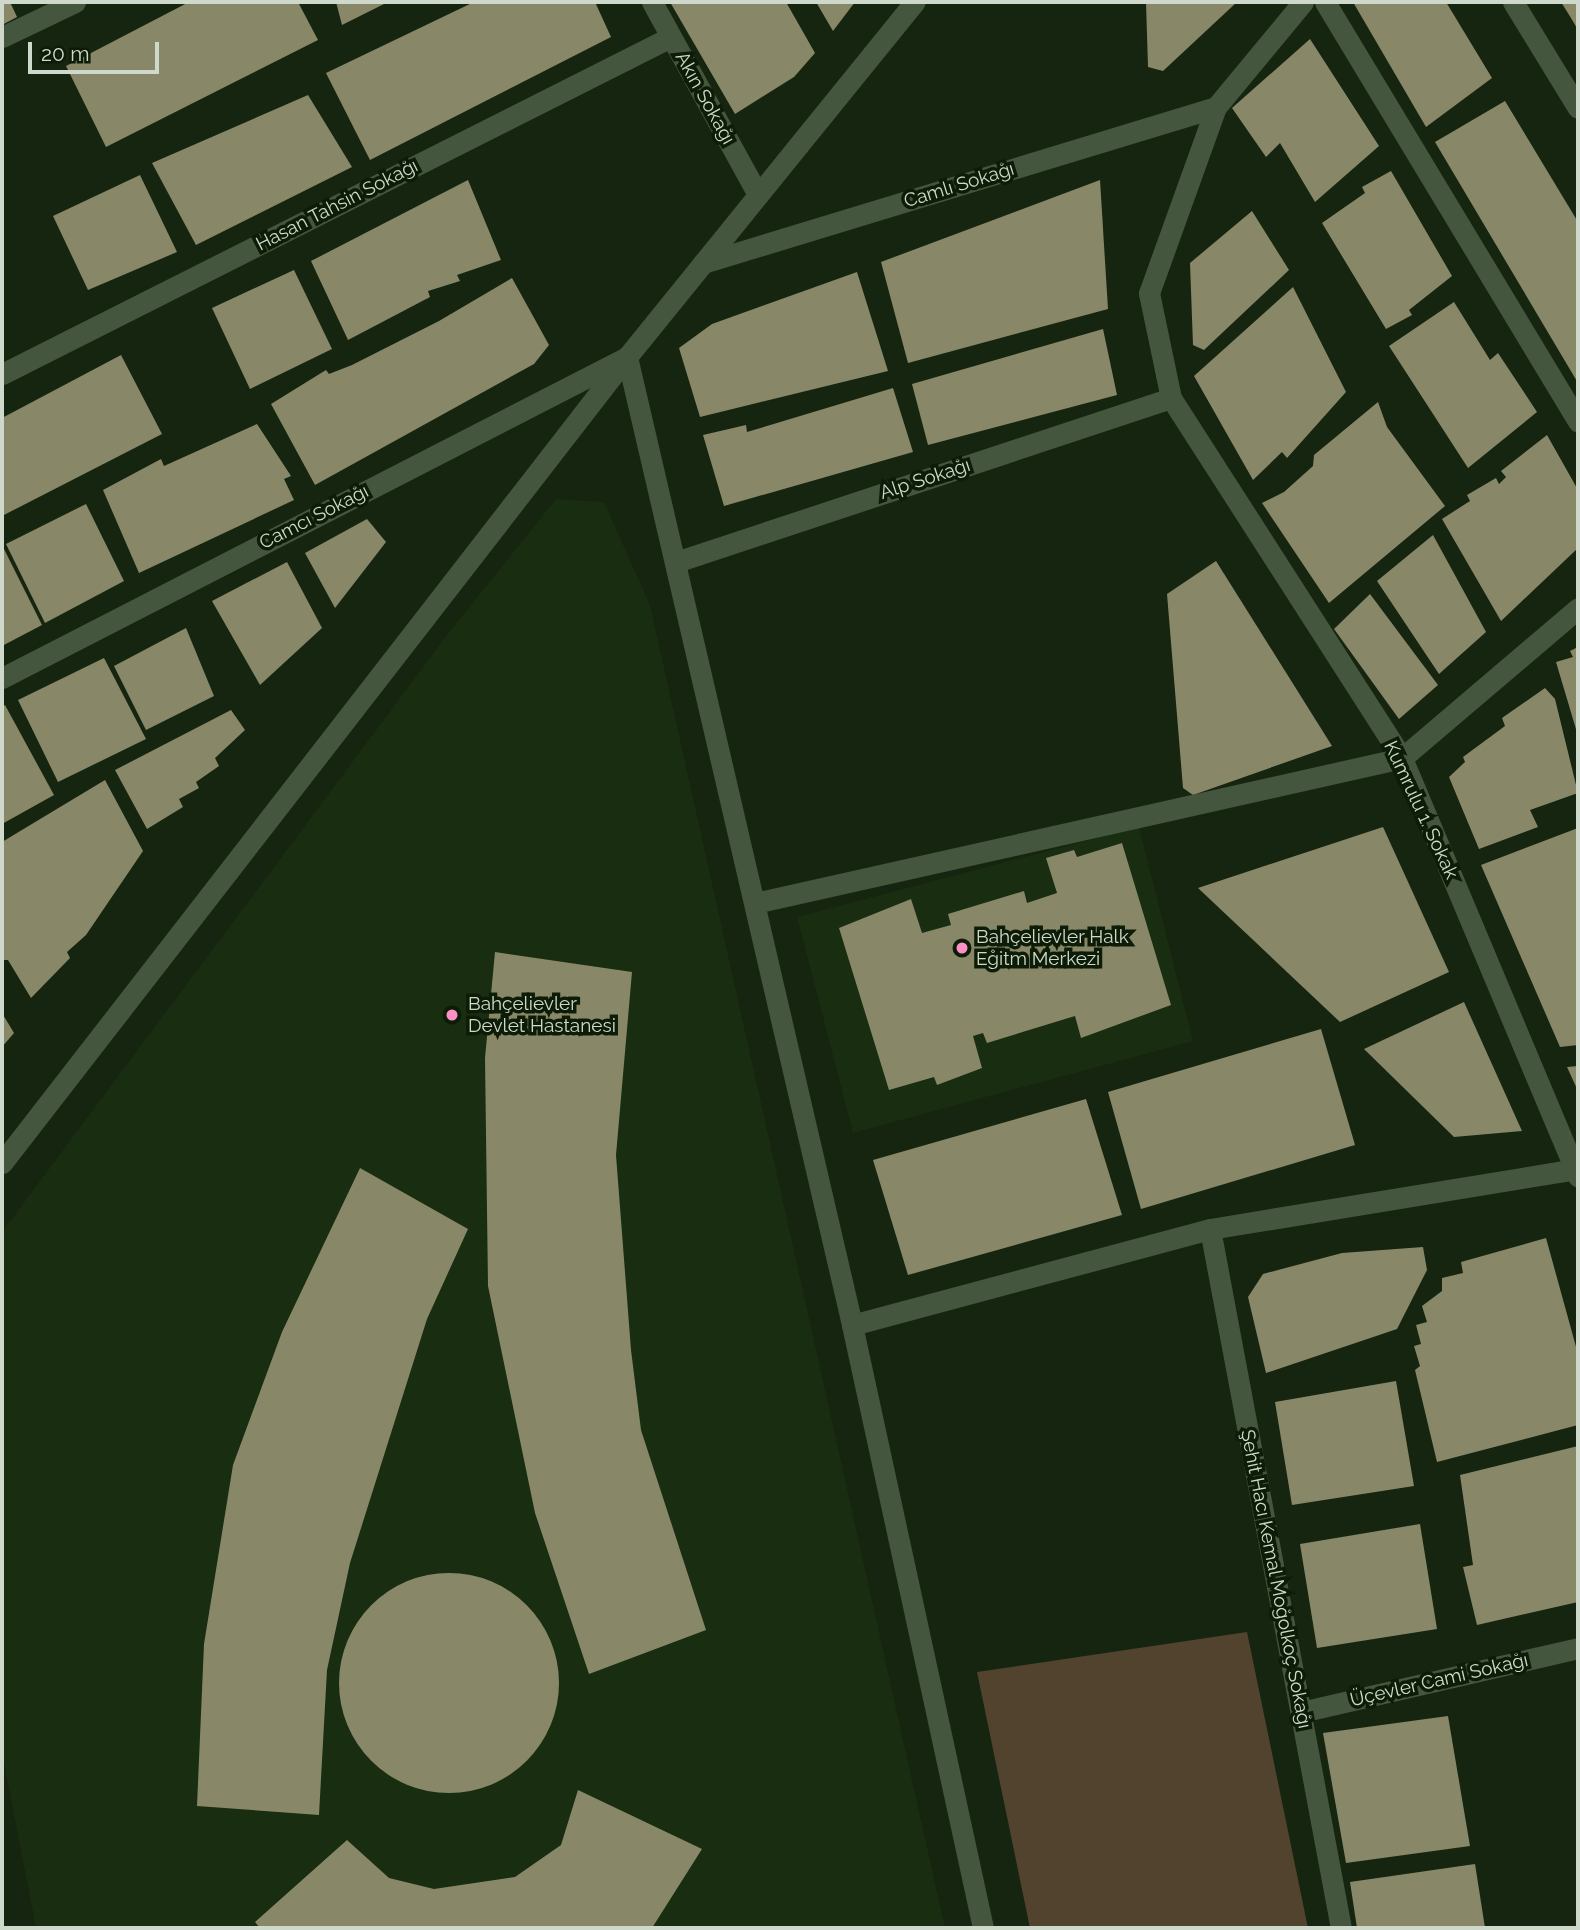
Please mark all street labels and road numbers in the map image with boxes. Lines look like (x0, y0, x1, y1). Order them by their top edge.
street label: Akın Sokağı (670, 48, 740, 148)
street label: Hasan Tahsin Sokağı (252, 154, 422, 256)
street label: Camlı Sokağı (901, 157, 1017, 213)
street label: Alp Sokağı (877, 454, 973, 504)
street label: Camcı Sokağı (256, 480, 372, 554)
street label: Kumrulu 1. Sokak (1379, 737, 1463, 883)
street label: Şehit Hacı Kemal Moğolkoç Sokağı (1236, 1427, 1316, 1731)
street label: Üçevler Cami Sokağı (1348, 1648, 1530, 1712)

